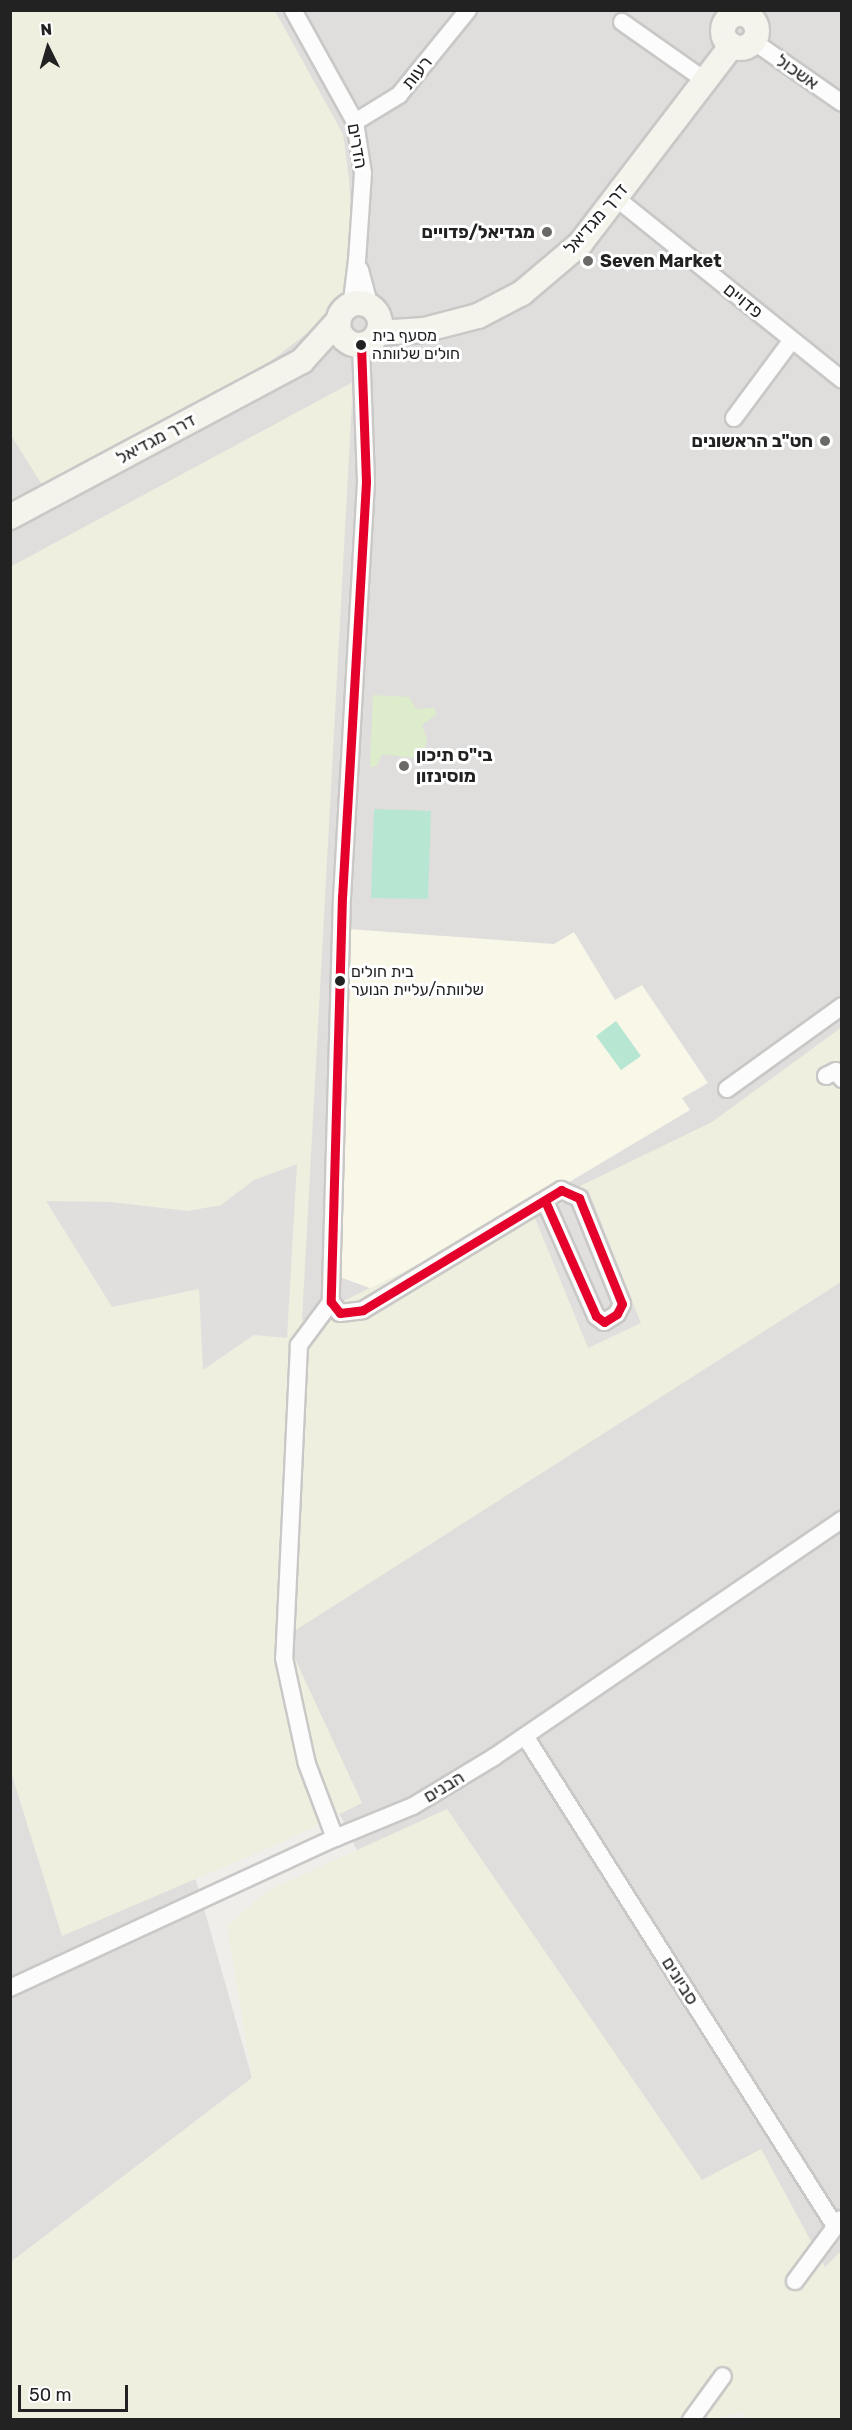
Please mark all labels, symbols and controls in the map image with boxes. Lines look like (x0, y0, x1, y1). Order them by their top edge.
north arrow (18, 18, 78, 78)
text: N (40, 20, 53, 40)
street label: אשכול (771, 50, 823, 94)
street label: רעות (397, 52, 437, 94)
street label: הדרים (342, 122, 372, 170)
street label: דרך מגדיאל (559, 179, 633, 259)
place label: מגדיאל/פדויים (422, 221, 535, 243)
marker: מגדיאל/פדויים (540, 225, 554, 239)
place label: Seven Market (600, 250, 722, 272)
marker: Seven Market (581, 254, 595, 268)
street label: פדויים (719, 279, 767, 323)
place label: מסעף בית חולים שלוותה (372, 326, 460, 364)
marker: מסעף בית חולים שלוותה (355, 339, 367, 351)
street label: דרך מגדיאל (112, 409, 200, 469)
place label: חט"ב הראשונים (692, 430, 813, 452)
marker: חט"ב הראשונים (818, 434, 832, 448)
place label: בי"ס תיכון מוסינזון (416, 745, 493, 788)
marker: בי"ס תיכון מוסינזון (397, 759, 411, 773)
place label: בית חולים שלוותה/עליית הנוער (351, 962, 484, 1000)
marker: בית חולים שלוותה/עליית הנוער (334, 975, 346, 987)
street label: הבנים (420, 1767, 468, 1807)
street label: סביונים (657, 1953, 703, 2009)
scale bar (21, 2373, 130, 2411)
text: 50 m (29, 2384, 72, 2406)

